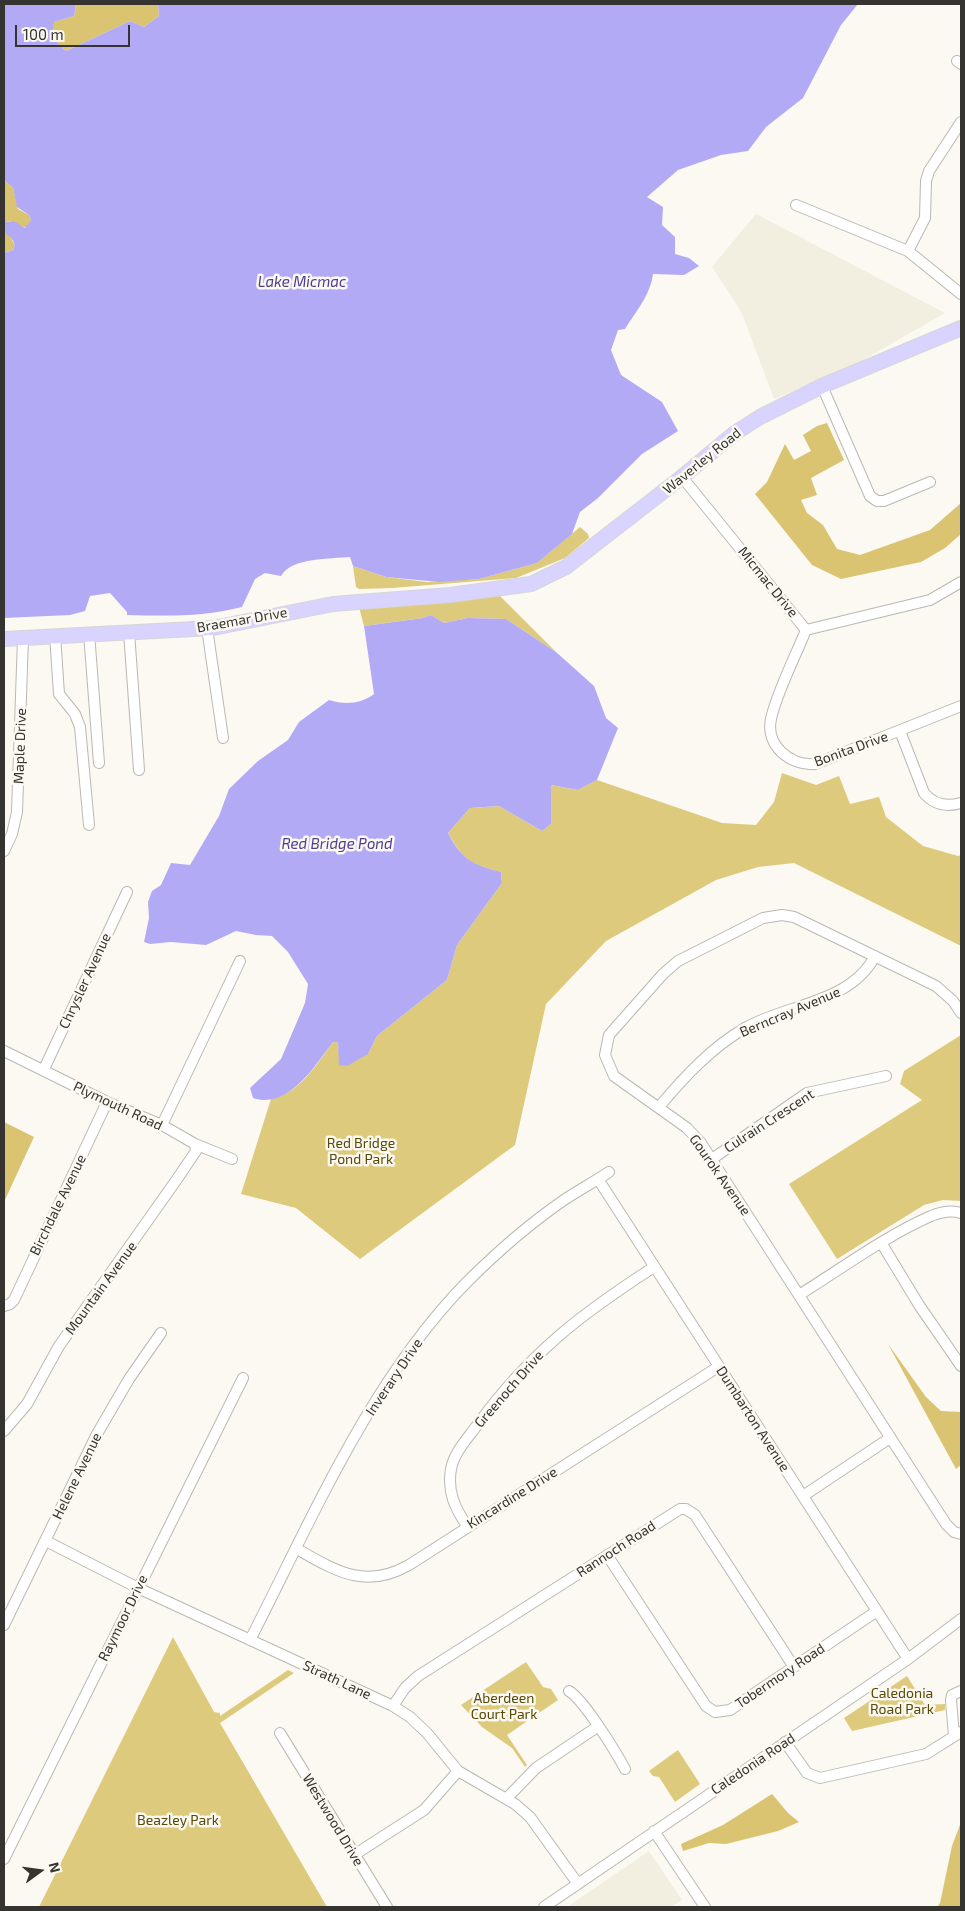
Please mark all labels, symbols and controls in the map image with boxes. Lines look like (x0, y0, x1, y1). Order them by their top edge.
scale bar (18, 15, 132, 47)
text: 100 m (23, 25, 64, 43)
water label: Lake Micmac (258, 273, 346, 291)
street label: Waverley Road (660, 424, 744, 498)
street label: Micmac Drive (734, 543, 802, 621)
street label: Braemar Drive (196, 604, 288, 636)
street label: Maple Drive (10, 708, 30, 784)
street label: Bonita Drive (812, 728, 890, 770)
water label: Red Bridge Pond (281, 835, 393, 853)
street label: Chrysler Avenue (56, 931, 114, 1031)
street label: Berncray Avenue (737, 983, 843, 1041)
street label: Plymouth Road (71, 1078, 165, 1134)
street label: Culrain Crescent (721, 1086, 817, 1156)
street label: Gourok Avenue (686, 1131, 754, 1219)
park label: Red Bridge Pond Park (327, 1135, 395, 1168)
street label: Birchdale Avenue (26, 1152, 90, 1258)
street label: Mountain Avenue (62, 1238, 140, 1338)
street label: Inverary Drive (362, 1335, 426, 1419)
street label: Greenoch Drive (471, 1347, 547, 1431)
street label: Dumbarton Avenue (713, 1363, 793, 1475)
street label: Helene Avenue (49, 1430, 105, 1522)
street label: Kincardine Drive (464, 1463, 560, 1533)
street label: Rannoch Road (573, 1517, 659, 1581)
street label: Raymoor Drive (95, 1572, 151, 1664)
street label: Tobermory Road (732, 1640, 828, 1712)
street label: Strath Lane (300, 1657, 374, 1703)
park label: Caledonia Road Park (870, 1685, 934, 1718)
park label: Aberdeen Court Park (471, 1690, 537, 1722)
street label: Caledonia Road (708, 1730, 798, 1798)
street label: Westwood Drive (299, 1771, 367, 1869)
park label: Beazley Park (137, 1812, 219, 1828)
north arrow (15, 1846, 65, 1896)
text: N (46, 1860, 65, 1874)

